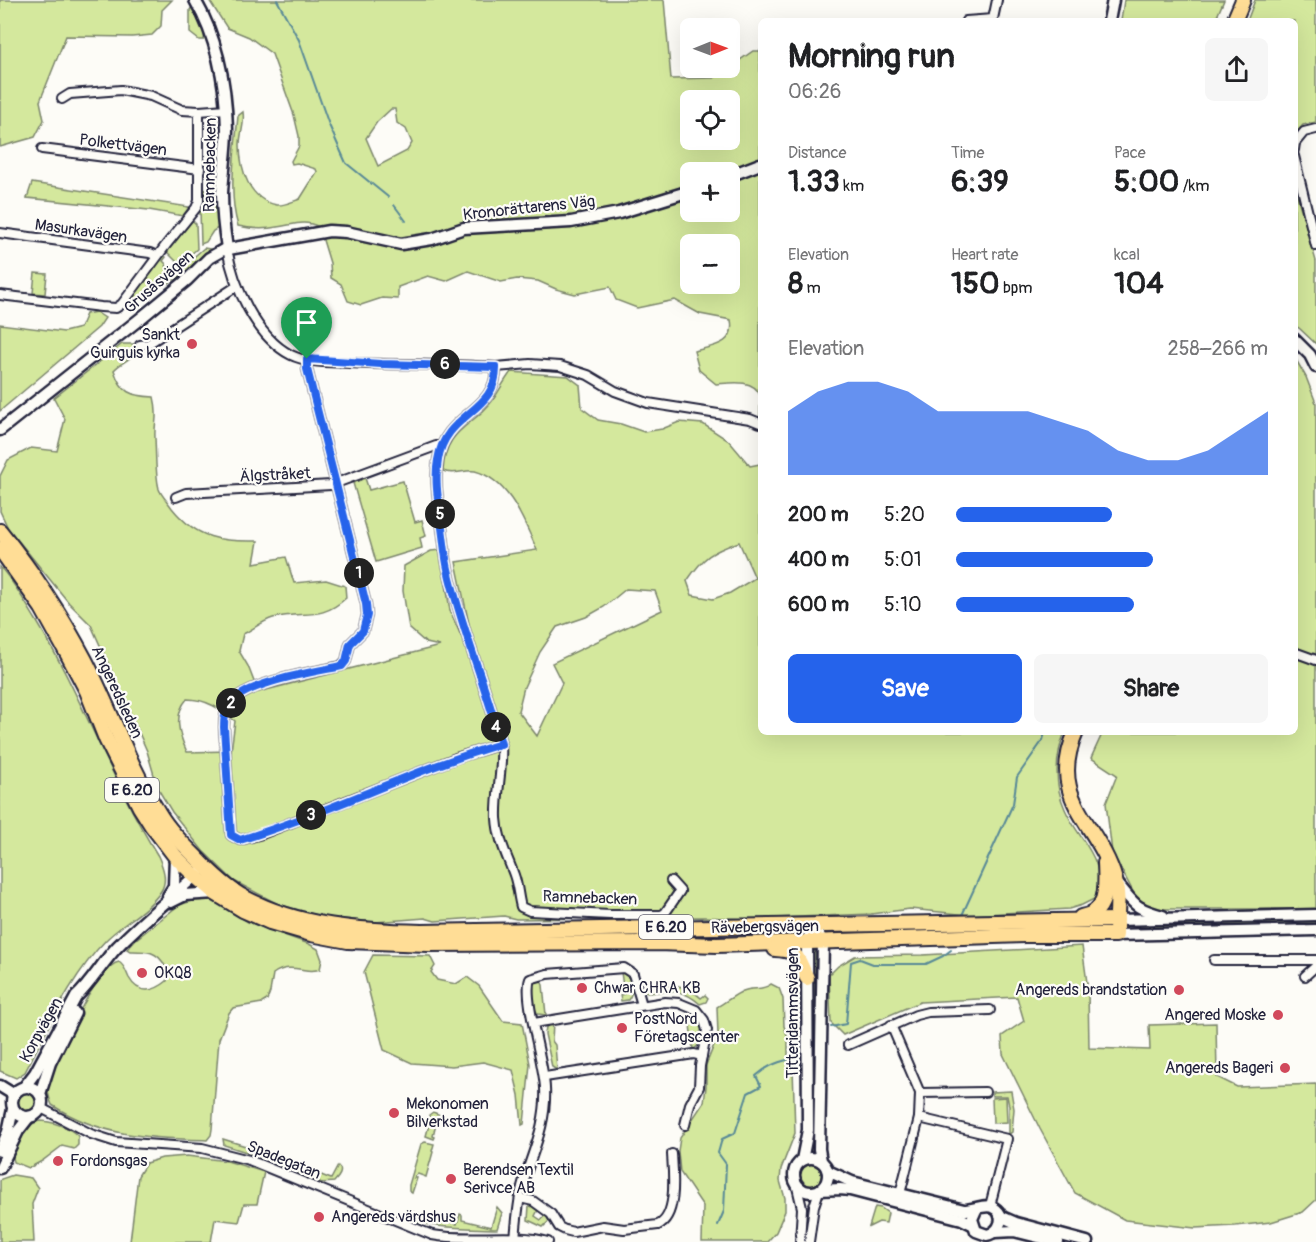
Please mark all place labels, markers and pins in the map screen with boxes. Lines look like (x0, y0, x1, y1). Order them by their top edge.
pin (281, 297, 332, 359)
place label: Sankt Guirguis kyrka (90, 325, 181, 363)
marker: Sankt Guirguis kyrka (185, 337, 199, 351)
pin: 6 (430, 349, 460, 379)
pin: 5 (425, 499, 455, 529)
pin: 1 (344, 558, 374, 588)
pin: 2 (216, 688, 246, 718)
pin: 4 (481, 712, 511, 742)
pin: 3 (296, 800, 326, 830)
place label: OKQ8 (154, 963, 192, 983)
marker: OKQ8 (135, 966, 149, 980)
place label: Chwar CHRA KB (594, 978, 701, 998)
place label: Angereds brandstation (1015, 980, 1167, 1000)
marker: Chwar CHRA KB (575, 981, 589, 995)
marker: Angereds brandstation (1172, 983, 1186, 997)
place label: Angered Moske (1164, 1005, 1266, 1025)
marker: Angered Moske (1271, 1008, 1285, 1022)
place label: PostNord Företagscenter (634, 1009, 740, 1047)
marker: PostNord Företagscenter (615, 1021, 629, 1035)
place label: Angereds Bageri (1165, 1058, 1273, 1078)
marker: Angereds Bageri (1278, 1061, 1292, 1075)
place label: Mekonomen Bilverkstad (406, 1094, 489, 1132)
marker: Mekonomen Bilverkstad (387, 1106, 401, 1120)
place label: Fordonsgas (70, 1151, 147, 1171)
marker: Fordonsgas (51, 1154, 65, 1168)
place label: Berendsen Textil Serivce AB (463, 1160, 574, 1198)
marker: Berendsen Textil Serivce AB (444, 1172, 458, 1186)
place label: Angereds värdshus (331, 1207, 456, 1227)
marker: Angereds värdshus (312, 1210, 326, 1224)

